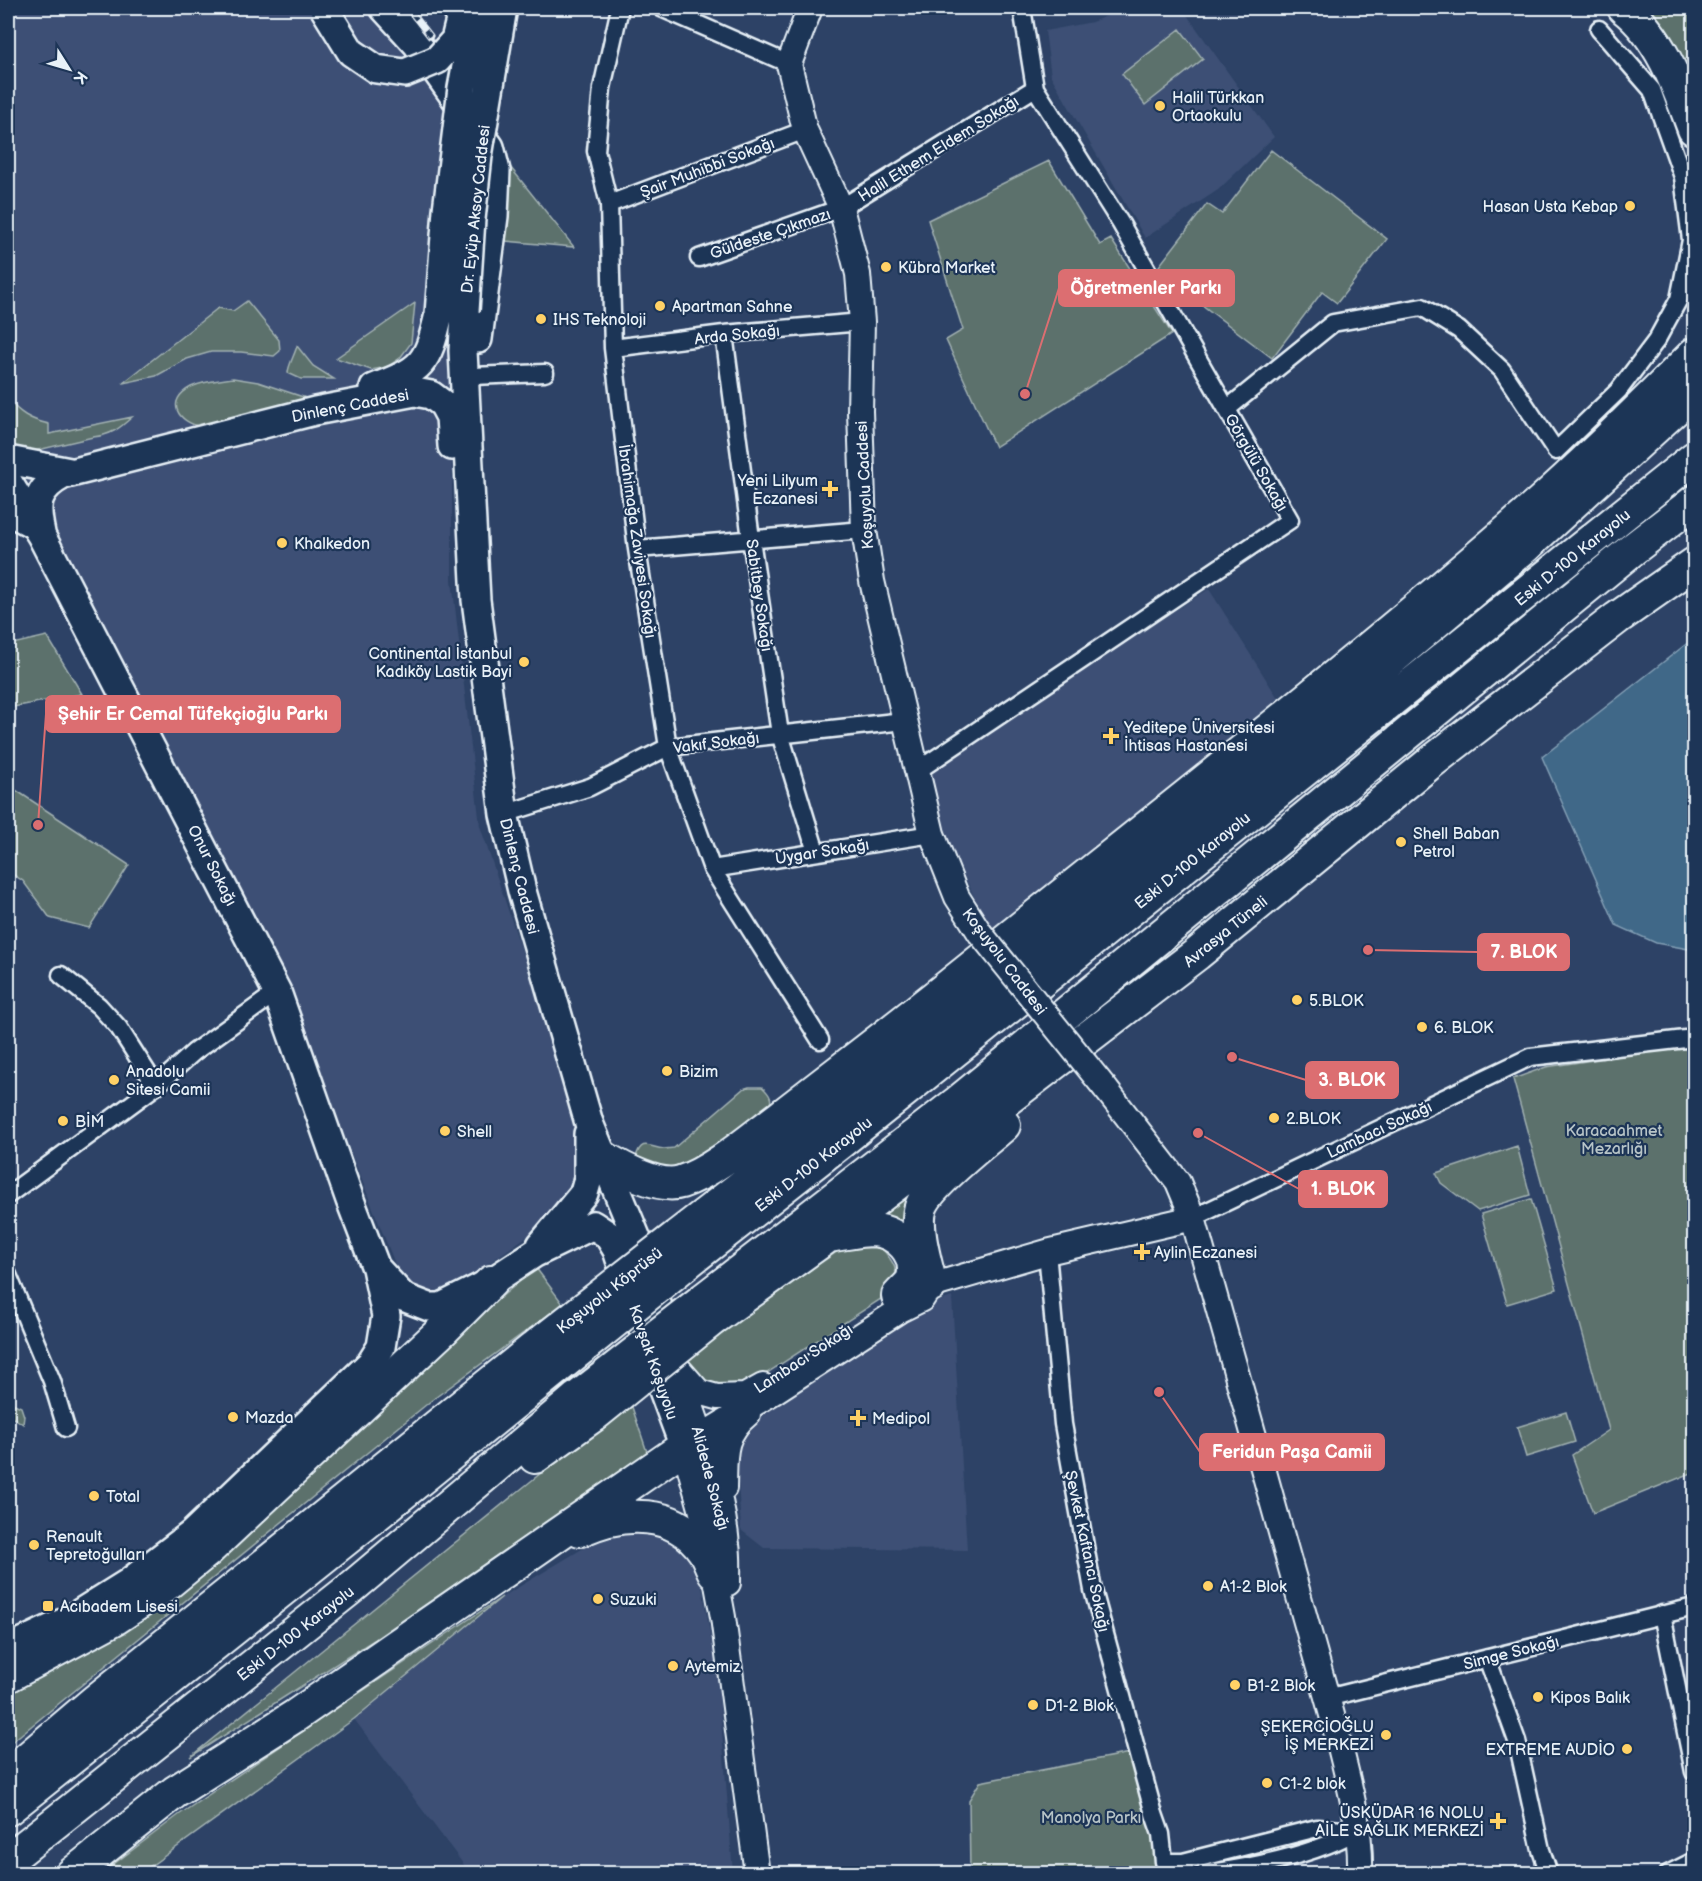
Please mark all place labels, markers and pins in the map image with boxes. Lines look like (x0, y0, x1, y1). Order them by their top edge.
place label: Halil Türkkan Ortaokulu (1172, 89, 1264, 126)
marker: Halil Türkkan Ortaokulu (1153, 99, 1167, 113)
place label: Hasan Usta Kebap (1483, 198, 1618, 217)
marker: Hasan Usta Kebap (1623, 199, 1637, 213)
place label: Kübra Market (898, 259, 996, 278)
marker: Kübra Market (879, 260, 893, 274)
callout: Öğretmenler Parkı (1059, 270, 1234, 306)
place label: Apartman Sahne (672, 298, 793, 317)
marker: Apartman Sahne (653, 299, 667, 313)
place label: IHS Teknoloji (553, 311, 646, 330)
marker: IHS Teknoloji (534, 312, 548, 326)
place label: Yeni Lilyum Eczanesi (737, 472, 818, 509)
marker: Yeni Lilyum Eczanesi (823, 482, 837, 496)
place label: Khalkedon (294, 535, 370, 554)
marker: Khalkedon (275, 536, 289, 550)
place label: Continental İstanbul Kadıköy Lastik Bayi (368, 643, 512, 682)
marker: Continental İstanbul Kadıköy Lastik Bayi (517, 655, 531, 669)
callout: Şehir Er Cemal Tüfekçioğlu Parkı (46, 696, 340, 732)
place label: Yeditepe Üniversitesi İhtisas Hastanesi (1123, 717, 1275, 756)
marker: Yeditepe Üniversitesi İhtisas Hastanesi (1102, 727, 1120, 745)
place label: Shell Baban Petrol (1413, 825, 1500, 862)
marker: Shell Baban Petrol (1394, 835, 1408, 849)
callout: 7. BLOK (1478, 934, 1569, 970)
place label: 5.BLOK (1309, 992, 1364, 1011)
marker: 5.BLOK (1290, 993, 1304, 1007)
place label: 6. BLOK (1434, 1019, 1494, 1038)
marker: 6. BLOK (1415, 1020, 1429, 1034)
callout: 3. BLOK (1306, 1062, 1398, 1098)
place label: Anadolu Sitesi Camii (126, 1063, 210, 1100)
place label: Bizim (679, 1063, 718, 1082)
marker: Bizim (660, 1064, 674, 1078)
marker: Anadolu Sitesi Camii (107, 1073, 121, 1087)
place label: 2.BLOK (1286, 1110, 1341, 1129)
place label: BİM (75, 1111, 104, 1132)
marker: 2.BLOK (1267, 1111, 1281, 1125)
marker: BİM (56, 1114, 70, 1128)
place label: Shell (457, 1123, 492, 1142)
marker: Shell (438, 1124, 452, 1138)
callout: 1. BLOK (1299, 1171, 1387, 1207)
place label: Aylin Eczanesi (1154, 1244, 1257, 1263)
marker: Aylin Eczanesi (1135, 1245, 1149, 1259)
place label: Mazda (245, 1409, 294, 1428)
marker: Medipol (849, 1409, 867, 1427)
marker: Mazda (226, 1410, 240, 1424)
place label: Medipol (872, 1410, 930, 1429)
callout: Feridun Paşa Camii (1200, 1434, 1384, 1470)
place label: Total (106, 1488, 140, 1507)
marker: Total (87, 1489, 101, 1503)
place label: Renault Tepretoğulları (46, 1528, 145, 1565)
marker: Renault Tepretoğulları (27, 1538, 41, 1552)
place label: A1-2 Blok (1220, 1578, 1287, 1597)
marker: A1-2 Blok (1201, 1579, 1215, 1593)
place label: Suzuki (610, 1591, 657, 1610)
marker: Suzuki (591, 1592, 605, 1606)
place label: Acıbadem Lisesi (60, 1598, 178, 1617)
marker: Acıbadem Lisesi (41, 1599, 55, 1613)
place label: Aytemiz (685, 1658, 741, 1677)
marker: Aytemiz (666, 1659, 680, 1673)
place label: B1-2 Blok (1247, 1677, 1315, 1696)
marker: B1-2 Blok (1228, 1678, 1242, 1692)
place label: Kipos Balık (1550, 1689, 1630, 1708)
marker: Kipos Balık (1531, 1690, 1545, 1704)
place label: D1-2 Blok (1045, 1697, 1114, 1716)
marker: D1-2 Blok (1026, 1698, 1040, 1712)
place label: ŞEKERCİOĞLU İŞ MERKEZİ (1261, 1715, 1374, 1755)
marker: ŞEKERCİOĞLU İŞ MERKEZİ (1379, 1728, 1393, 1742)
place label: EXTREME AUDİO (1486, 1739, 1615, 1760)
marker: EXTREME AUDİO (1620, 1742, 1634, 1756)
place label: C1-2 blok (1279, 1775, 1346, 1794)
marker: C1-2 blok (1260, 1776, 1274, 1790)
place label: ÜSKÜDAR 16 NOLU AİLE SAĞLIK MERKEZİ (1315, 1802, 1484, 1841)
marker: ÜSKÜDAR 16 NOLU AİLE SAĞLIK MERKEZİ (1489, 1812, 1507, 1830)

